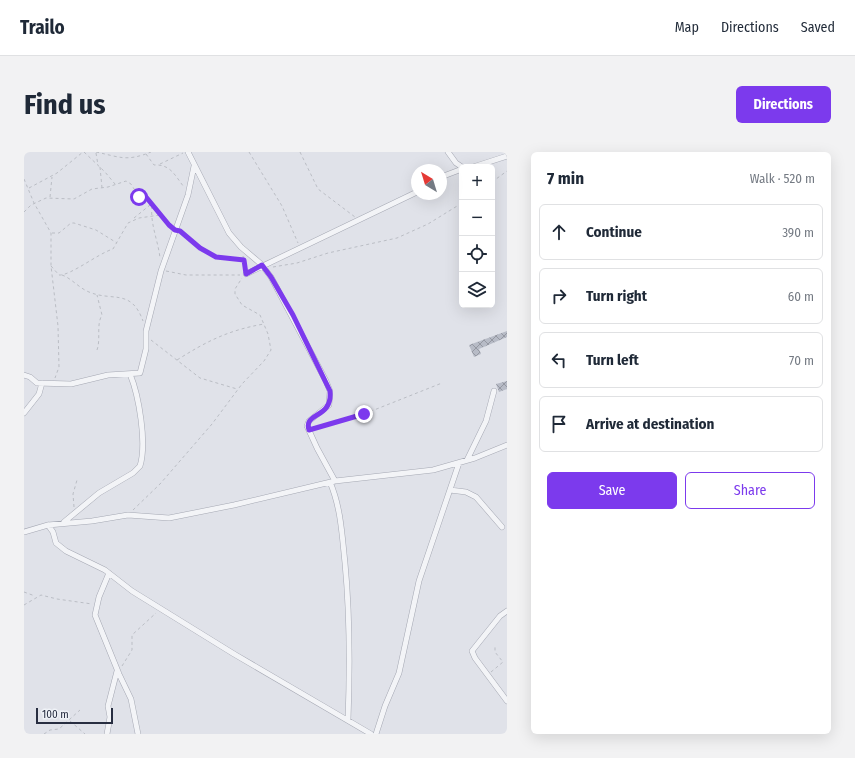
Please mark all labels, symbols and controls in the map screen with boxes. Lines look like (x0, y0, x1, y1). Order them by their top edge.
text: Trailo (20, 16, 65, 39)
text: Map (675, 19, 699, 36)
text: Directions (721, 19, 779, 36)
text: Saved (801, 19, 835, 36)
button: Directions (736, 86, 831, 123)
text: Find us (24, 88, 106, 121)
north arrow (411, 164, 447, 200)
map controls (459, 164, 495, 308)
button: + (459, 164, 495, 200)
text: 7 min (547, 168, 584, 189)
text: Walk · 520 m (750, 171, 815, 186)
route start (130, 188, 148, 206)
button: − (459, 200, 495, 236)
icon: ahead (548, 221, 570, 243)
text: Continue (586, 223, 642, 241)
text: 390 m (782, 225, 814, 240)
button: locate (459, 236, 495, 272)
button: layers (459, 272, 495, 308)
icon: right (548, 285, 570, 307)
text: Turn right (586, 287, 647, 305)
text: 60 m (788, 289, 814, 304)
icon: left (548, 349, 570, 371)
text: Turn left (586, 351, 639, 369)
text: 70 m (789, 353, 814, 368)
route end (355, 405, 373, 423)
icon: arrive (548, 413, 570, 435)
text: Arrive at destination (586, 415, 714, 433)
button: Save (547, 472, 677, 509)
button: Share (685, 472, 815, 509)
scale bar (36, 706, 113, 725)
text: 100 m (42, 708, 69, 721)

